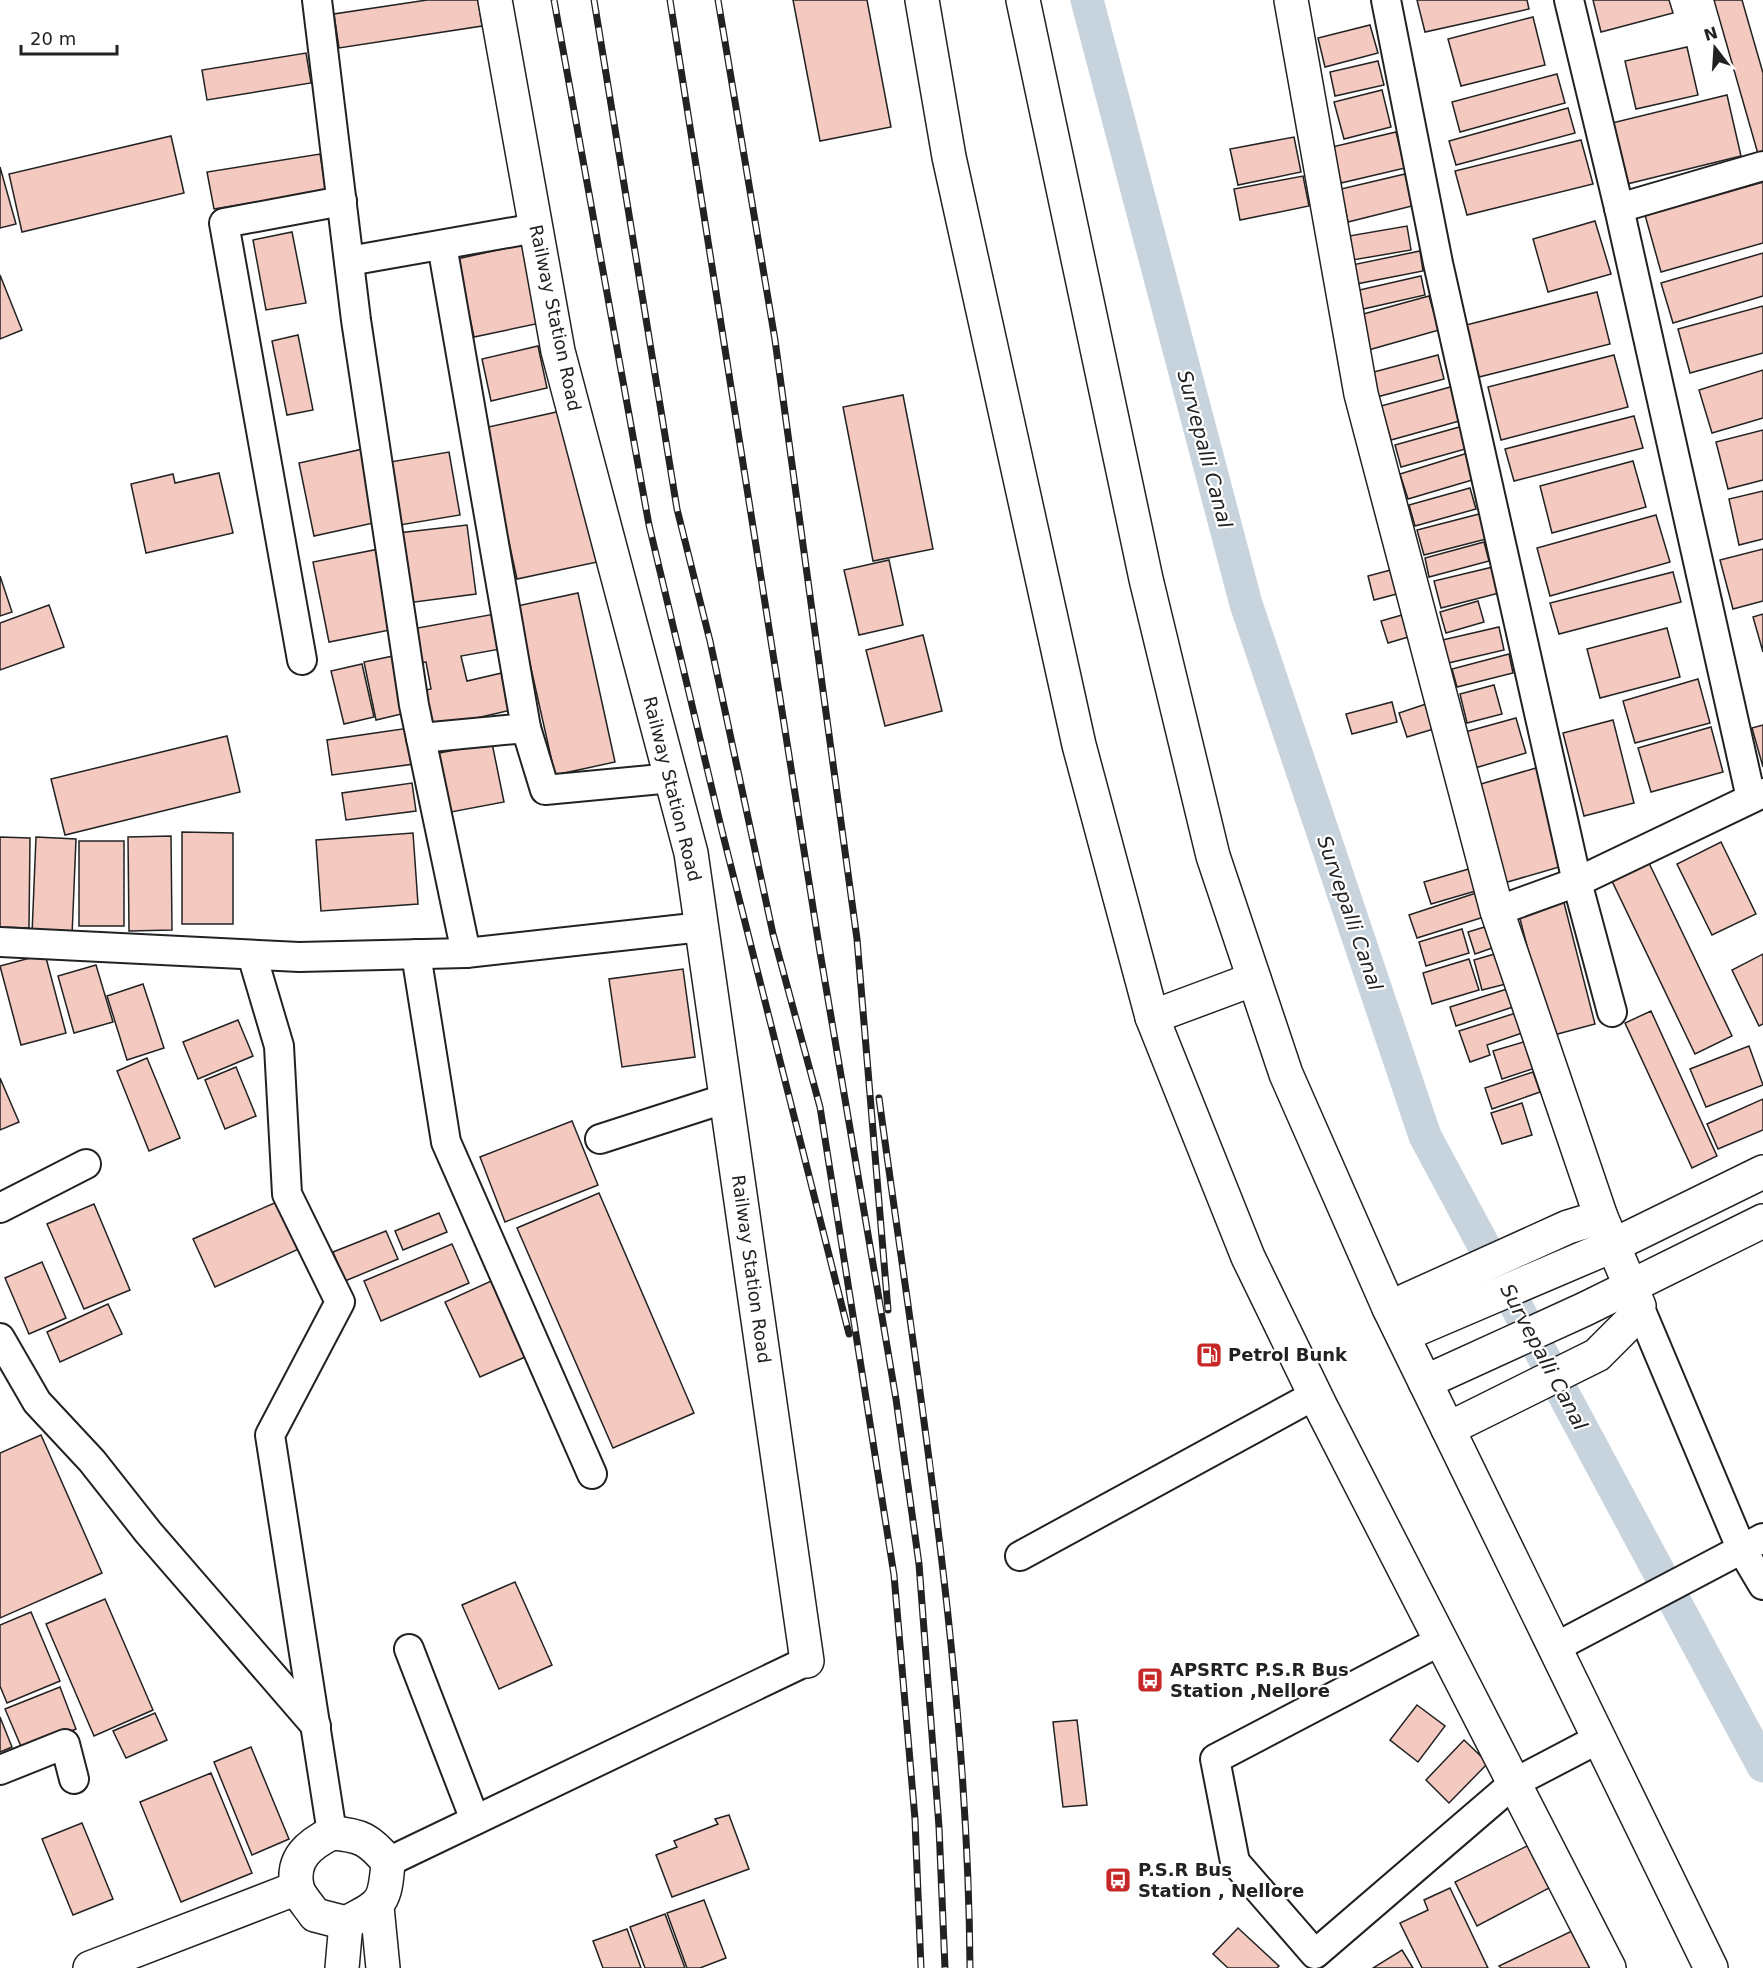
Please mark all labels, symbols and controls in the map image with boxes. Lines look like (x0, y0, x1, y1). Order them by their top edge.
scale bar (21, 18, 117, 56)
north arrow (1685, 18, 1745, 78)
text: N (1702, 23, 1720, 45)
text: 20 m (30, 28, 76, 49)
street label: Railway Station Road (525, 223, 586, 413)
water label: Survepalli Canal (1172, 367, 1238, 531)
street label: Railway Station Road (639, 694, 706, 884)
water label: Survepalli Canal (1312, 832, 1388, 994)
street label: Railway Station Road (728, 1173, 775, 1365)
water label: Survepalli Canal (1495, 1280, 1593, 1435)
fuel station icon: Petrol Bunk (1194, 1340, 1224, 1370)
place label: Petrol Bunk (1228, 1344, 1348, 1365)
place label: APSRTC P.S.R Bus Station ,Nellore (1170, 1659, 1349, 1701)
bus stop icon: APSRTC P.S.R Bus Station ,Nellore (1135, 1665, 1165, 1695)
place label: P.S.R Bus Station , Nellore (1138, 1859, 1304, 1901)
bus stop icon: P.S.R Bus Station , Nellore (1103, 1865, 1133, 1895)

